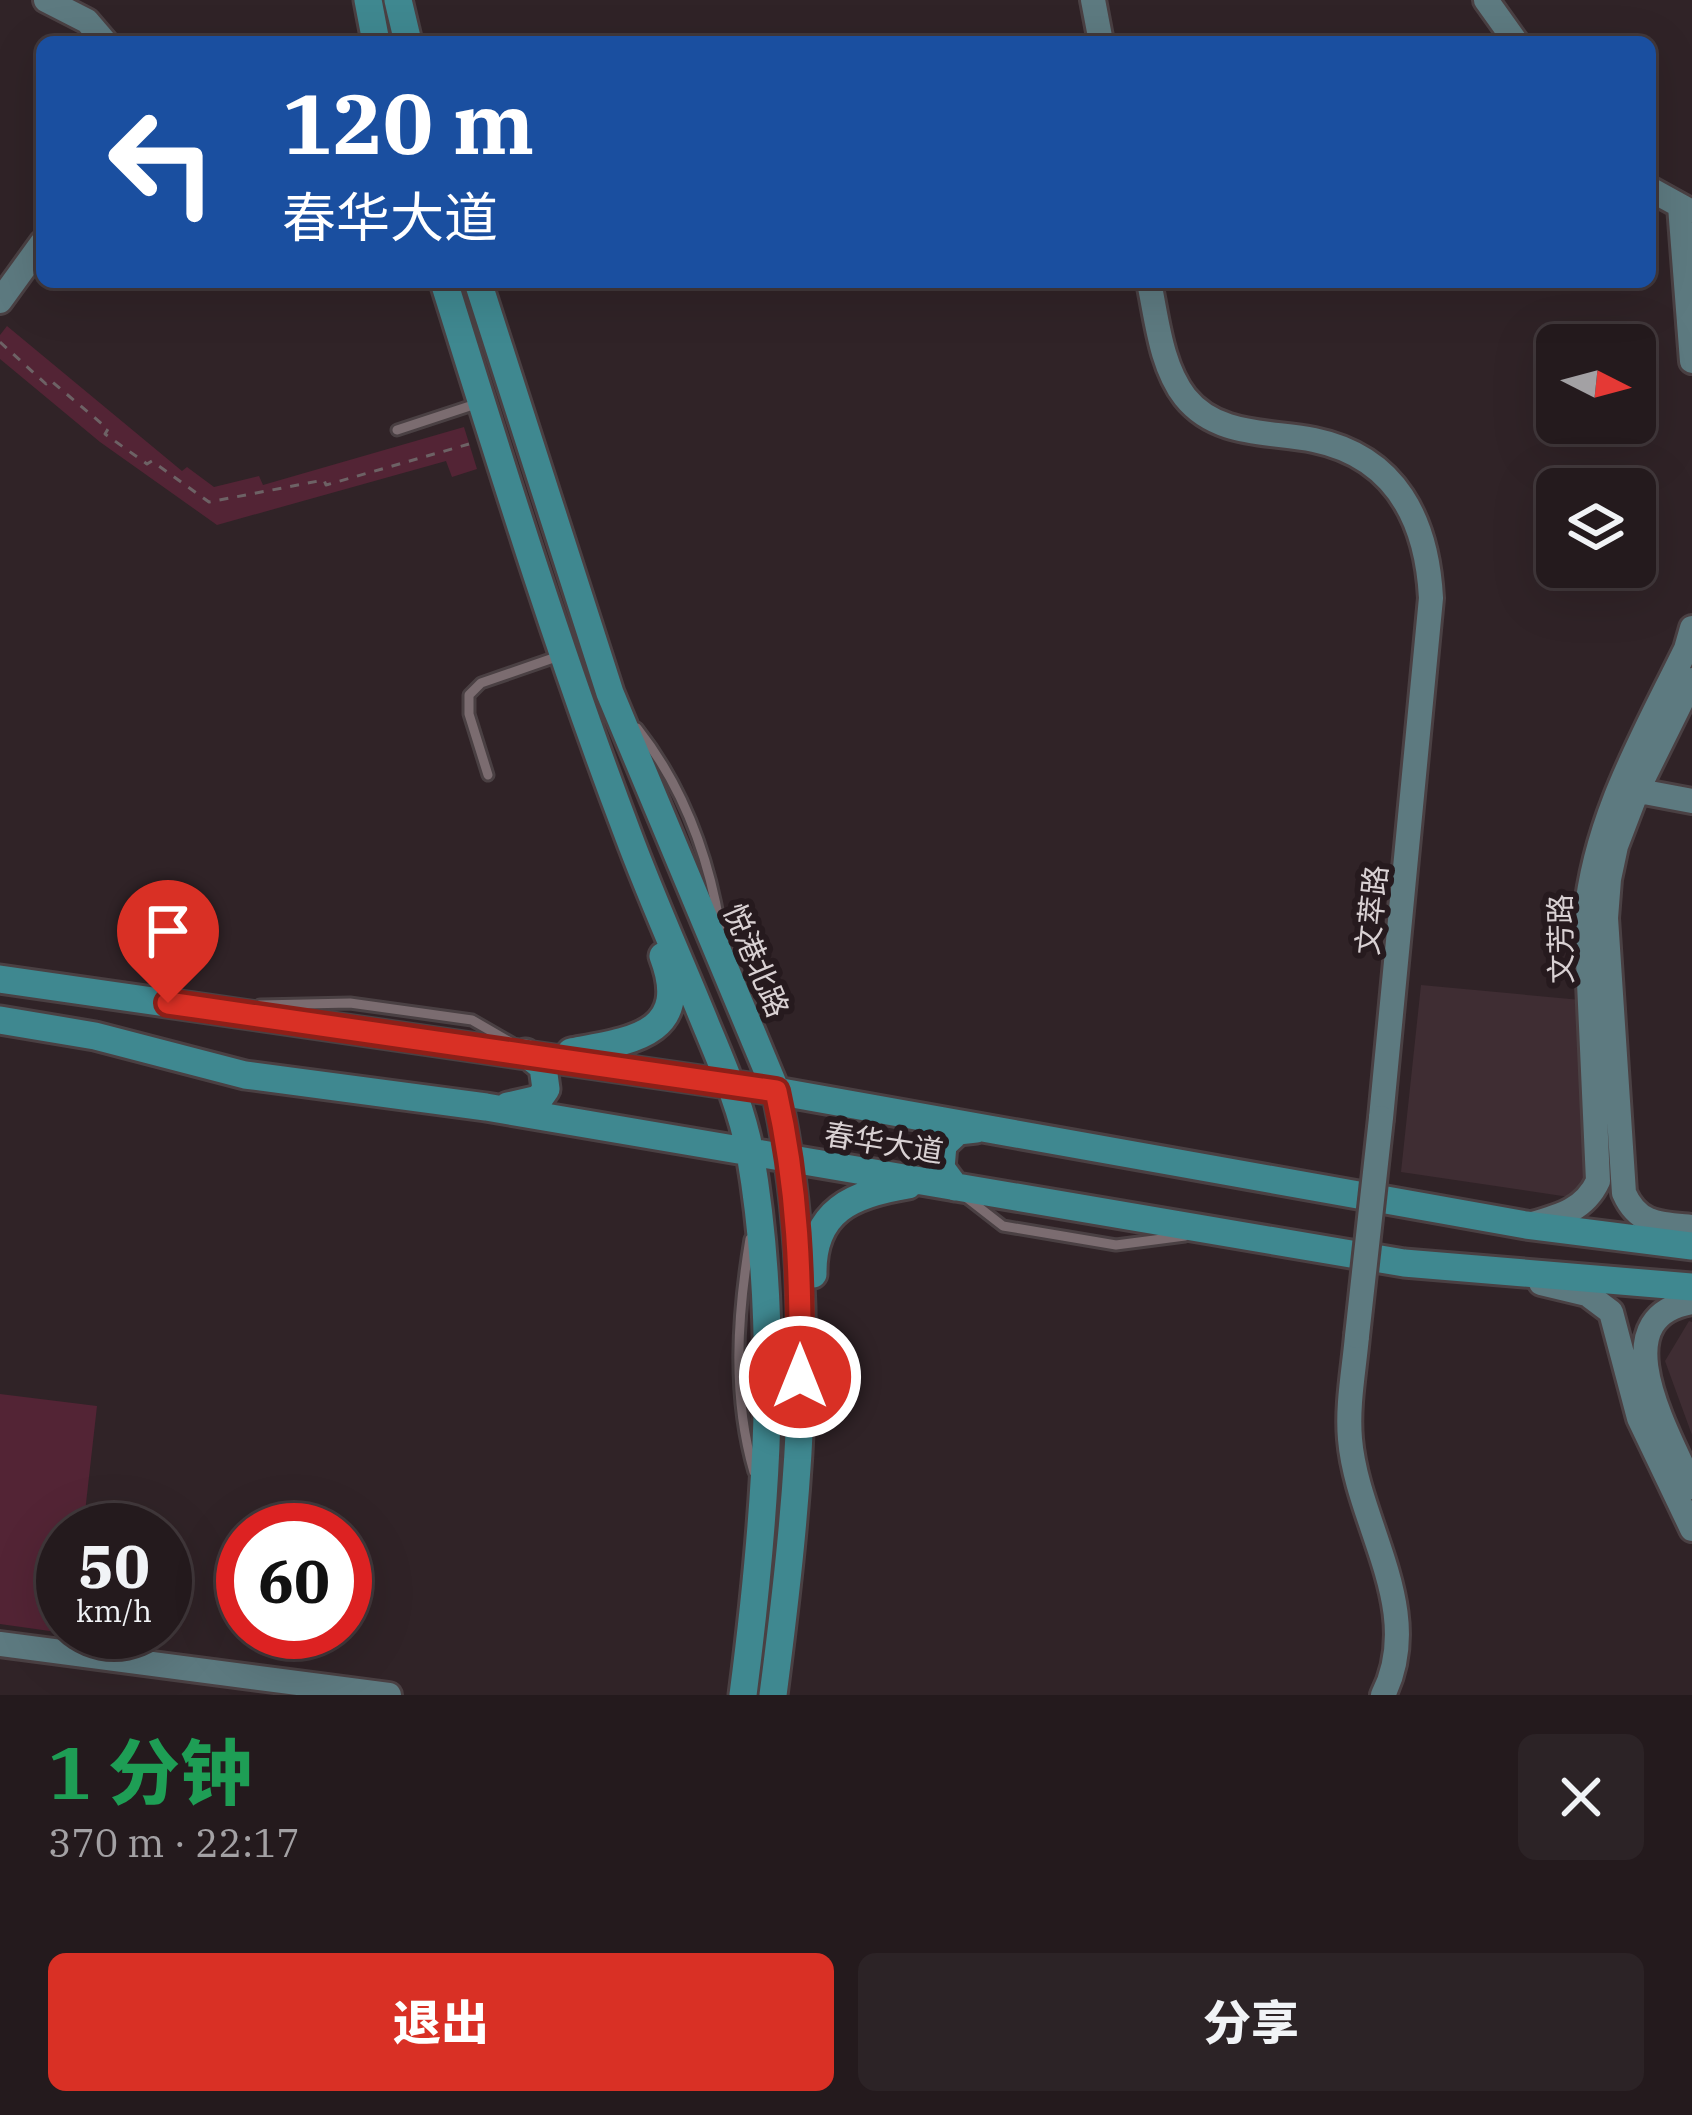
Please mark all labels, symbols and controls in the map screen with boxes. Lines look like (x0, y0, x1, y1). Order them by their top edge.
text: 120 m (282, 68, 534, 177)
icon: left (84, 84, 240, 240)
text: 春华大道 (282, 182, 498, 252)
north arrow (1536, 324, 1656, 444)
map controls (1536, 324, 1656, 588)
button: layers (1536, 468, 1656, 588)
street label: 文萃路 (1347, 863, 1395, 957)
pin (117, 880, 219, 1003)
street label: 文芳路 (1540, 894, 1580, 984)
street label: 悦港北路 (716, 897, 798, 1023)
icon: arrive (135, 898, 201, 964)
street label: 春华大道 (822, 1113, 946, 1171)
position arrow (737, 1314, 863, 1440)
speed limit sign: 60 (216, 1503, 372, 1659)
text: 50 (78, 1526, 150, 1605)
text: km/h (76, 1591, 152, 1630)
text: 1 分钟 (48, 1725, 252, 1819)
button: close (1518, 1734, 1644, 1860)
text: 370 m · 22:17 (48, 1817, 300, 1868)
button: 退出 (48, 1953, 834, 2091)
button: 分享 (858, 1953, 1644, 2091)

